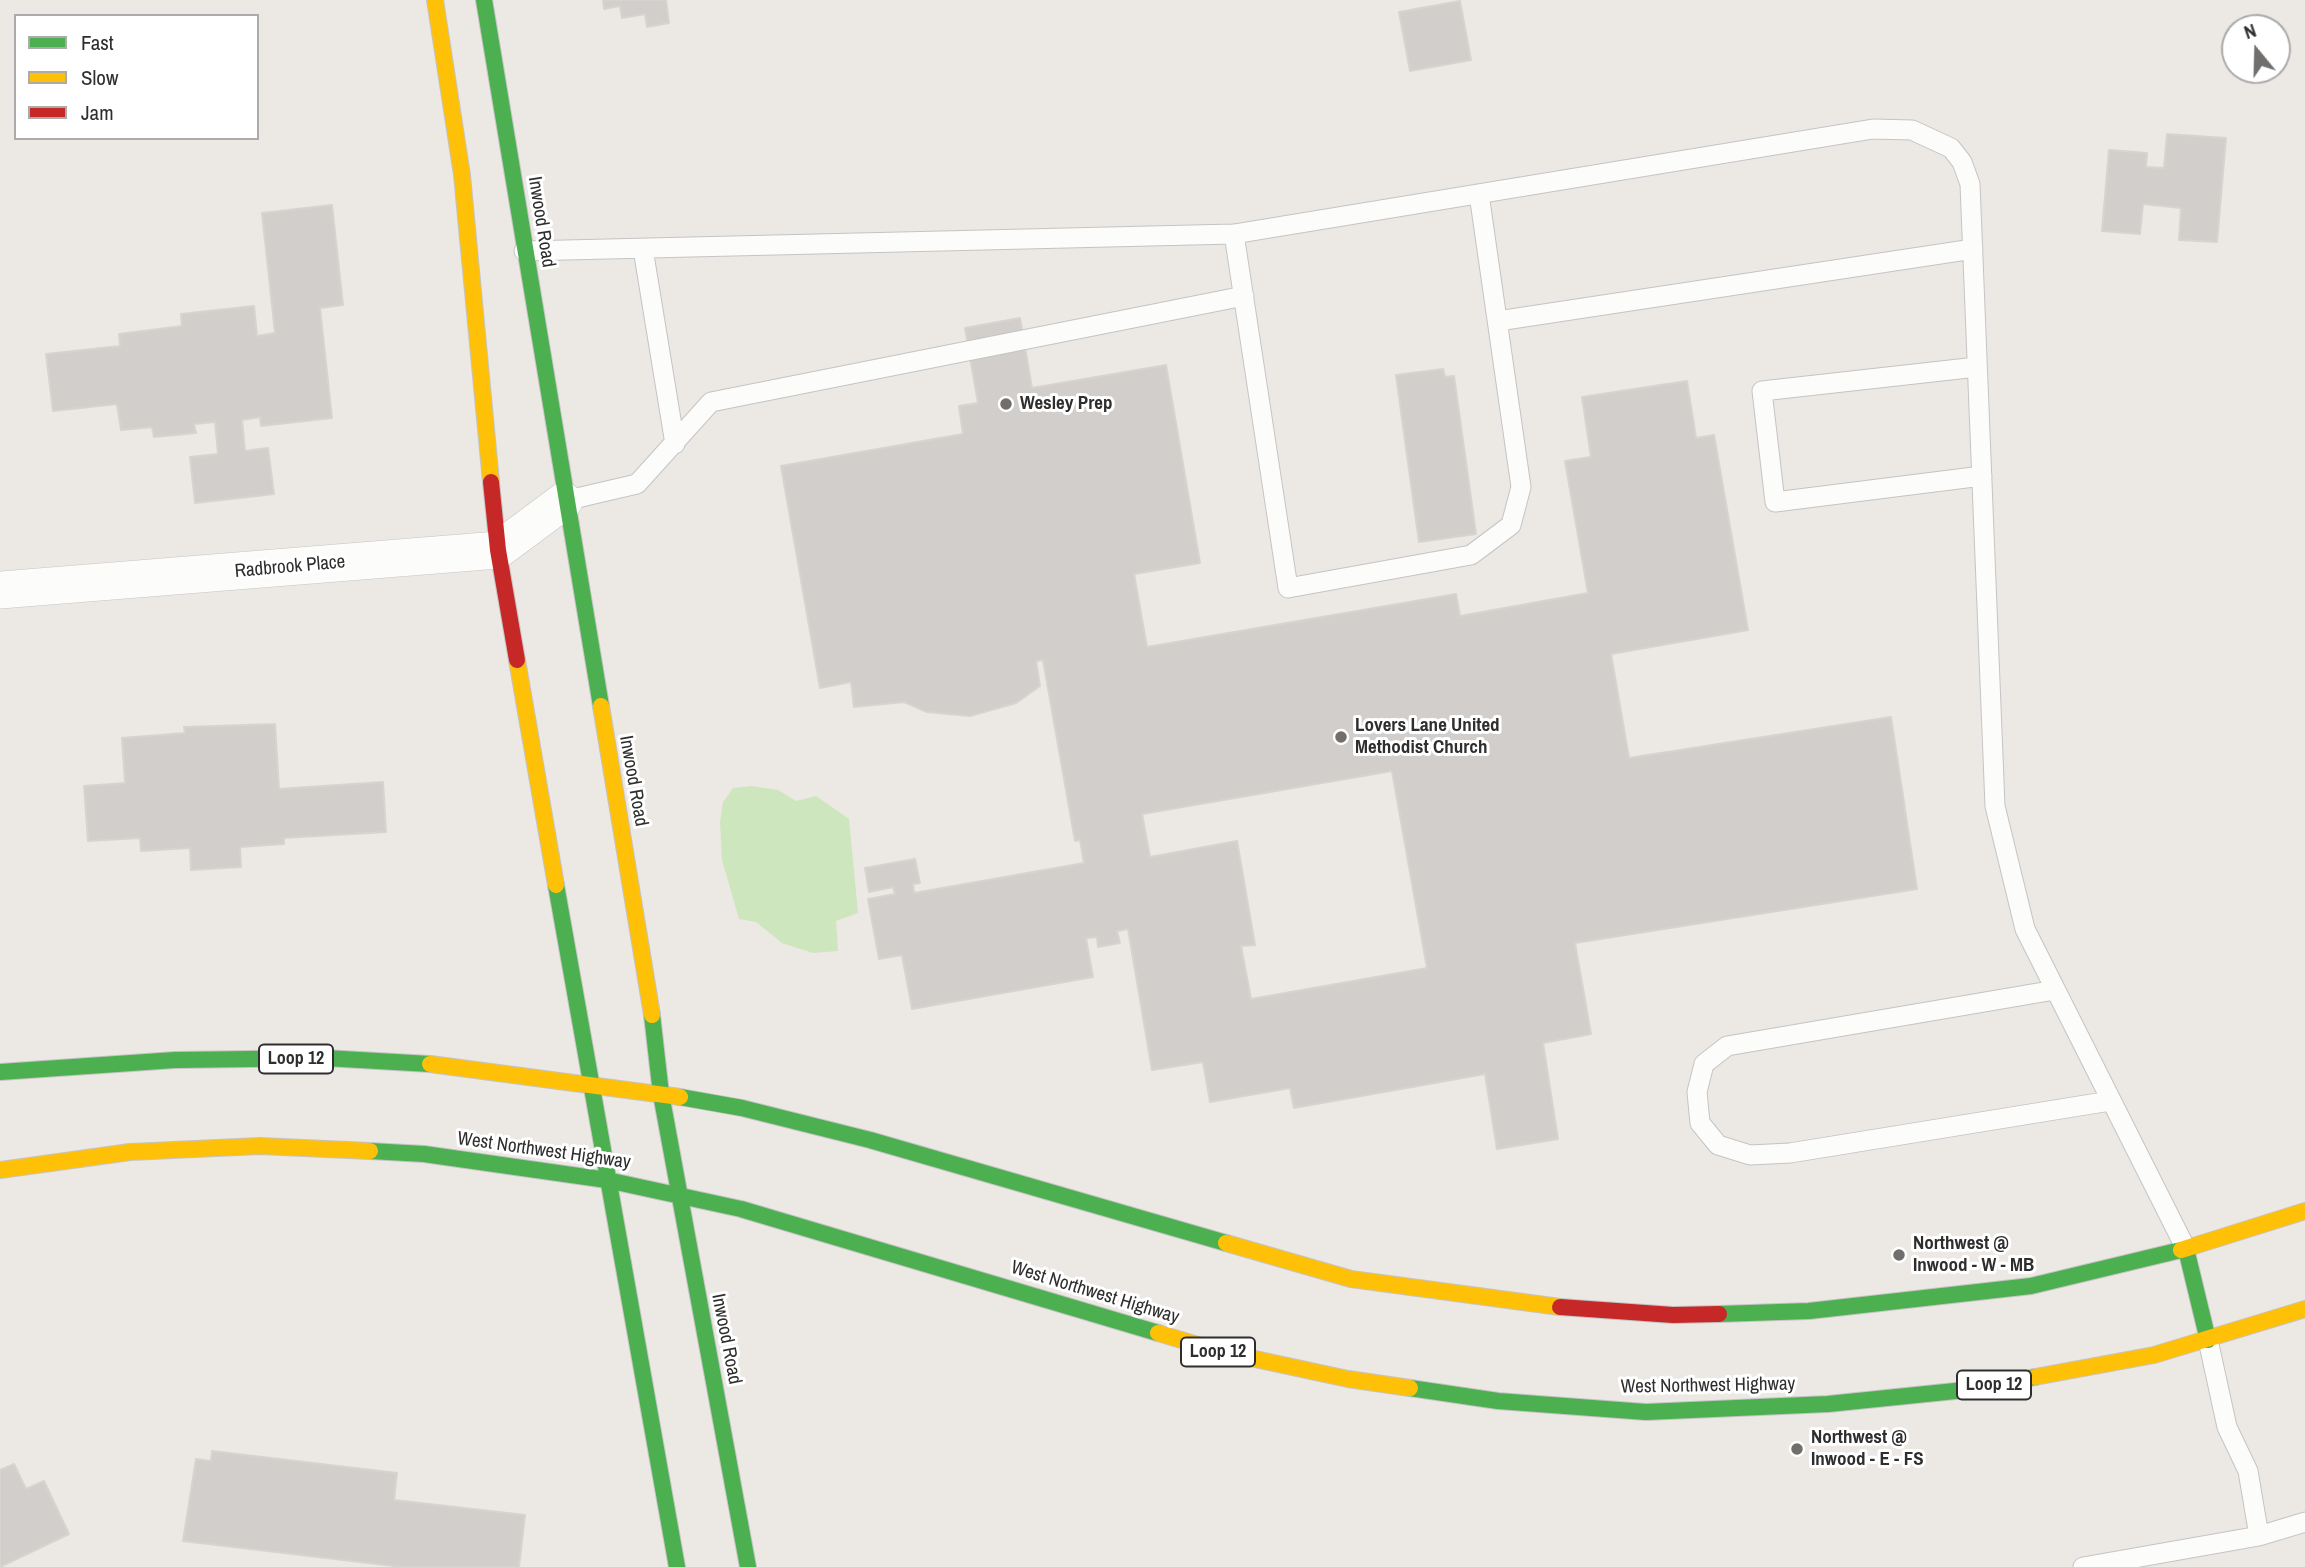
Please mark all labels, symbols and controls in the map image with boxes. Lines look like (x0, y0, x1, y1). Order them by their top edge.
legend (14, 14, 259, 140)
north arrow (2221, 14, 2291, 84)
text: N (2240, 17, 2259, 45)
text: Fast (81, 28, 114, 57)
text: Slow (81, 63, 118, 92)
text: Jam (81, 98, 114, 127)
street label: Inwood Road (523, 175, 559, 269)
place label: Wesley Prep (1020, 393, 1112, 415)
marker: Wesley Prep (998, 396, 1014, 412)
street label: Radbrook Place (234, 551, 346, 583)
place label: Lovers Lane United Methodist Church (1355, 715, 1500, 759)
marker: Lovers Lane United Methodist Church (1333, 729, 1349, 745)
street label: Inwood Road (614, 734, 652, 828)
road number: Loop 12 (259, 1044, 333, 1074)
street label: West Northwest Highway (456, 1128, 632, 1174)
place label: Northwest @ Inwood - W - MB (1913, 1233, 2034, 1277)
marker: Northwest @ Inwood - W - MB (1891, 1247, 1907, 1263)
street label: West Northwest Highway (1008, 1257, 1182, 1329)
street label: Inwood Road (706, 1292, 746, 1386)
road number: Loop 12 (1181, 1338, 1255, 1366)
road number: Loop 12 (1957, 1370, 2031, 1400)
street label: West Northwest Highway (1620, 1373, 1796, 1399)
place label: Northwest @ Inwood - E - FS (1811, 1427, 1924, 1471)
marker: Northwest @ Inwood - E - FS (1789, 1441, 1805, 1457)

